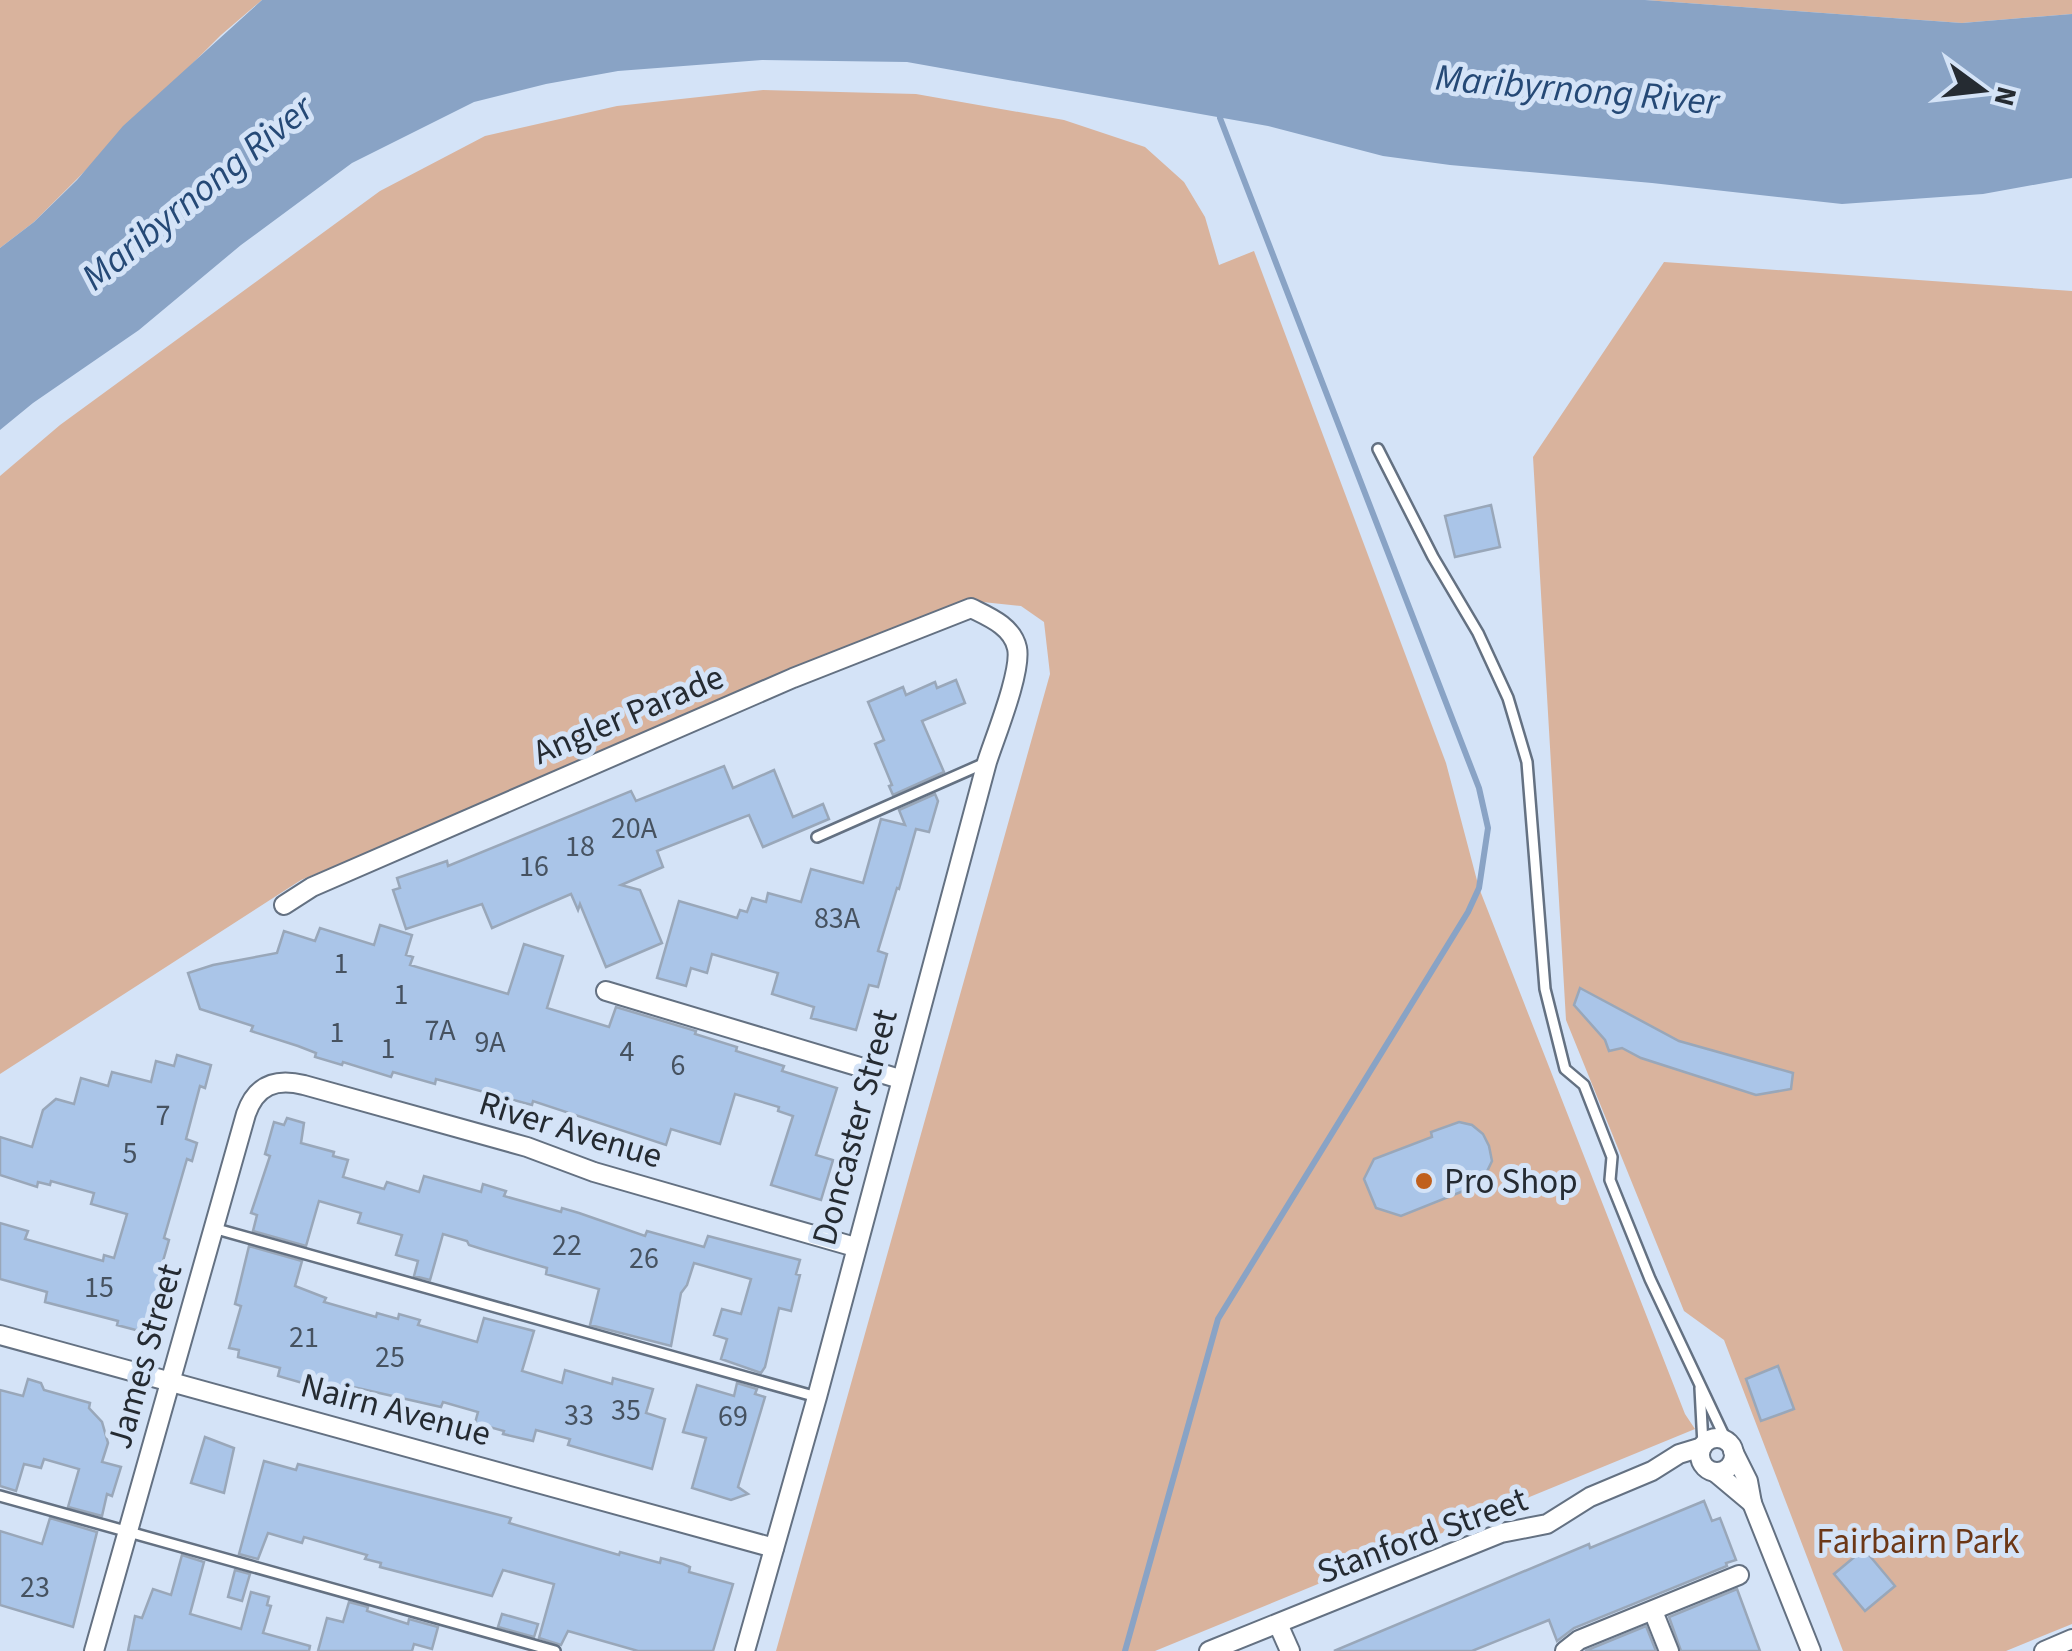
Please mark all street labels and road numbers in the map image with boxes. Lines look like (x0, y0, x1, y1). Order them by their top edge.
street label: Angler Parade (525, 652, 732, 778)
street label: Doncaster Street (799, 1004, 911, 1251)
street label: River Avenue (473, 1078, 668, 1182)
street label: James Street (95, 1258, 195, 1455)
street label: Nairn Avenue (295, 1361, 496, 1459)
street label: Stanford Street (1310, 1475, 1535, 1597)

